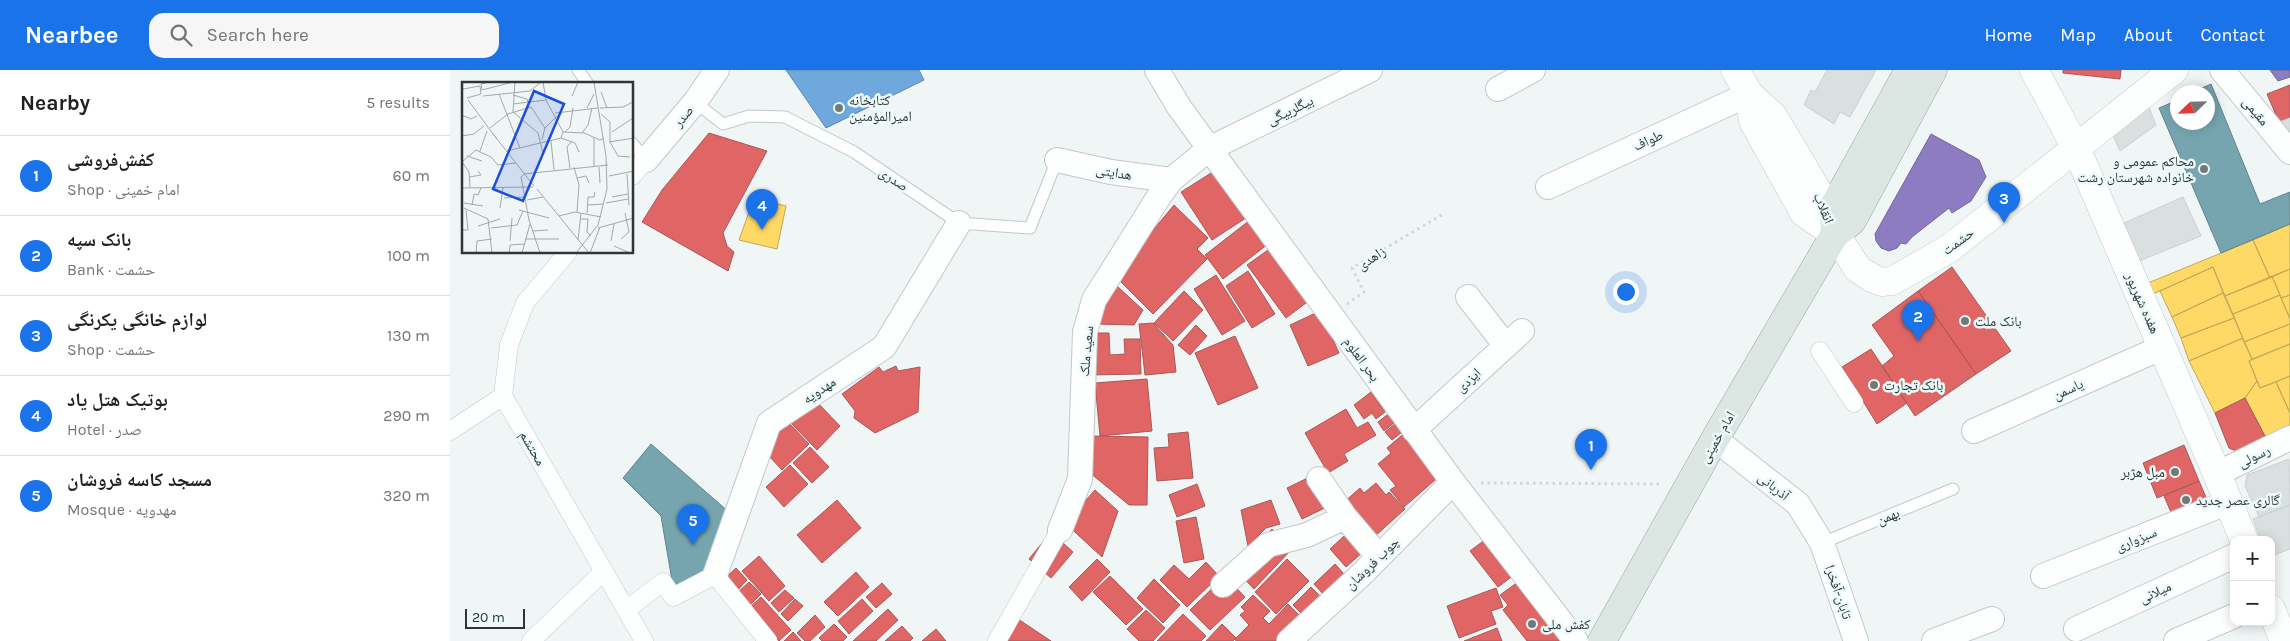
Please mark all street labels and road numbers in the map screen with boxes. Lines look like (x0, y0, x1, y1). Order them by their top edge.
street label: بیگلربیگی (1264, 92, 1316, 129)
street label: مقیمی (2239, 94, 2272, 129)
street label: صدر (669, 102, 697, 131)
street label: طواف (1631, 126, 1666, 155)
street label: هدایتی (1094, 161, 1133, 184)
street label: صدری (876, 164, 912, 195)
street label: انقلاب (1809, 190, 1838, 226)
street label: حشمت (1939, 224, 1978, 259)
street label: زاهدی (1354, 243, 1389, 274)
street label: هفده شهریور (2121, 269, 2164, 336)
street label: سعید ملک (1076, 325, 1097, 377)
street label: بحر العلوم (1339, 334, 1384, 386)
street label: ایزدی (1452, 365, 1484, 396)
street label: مهدویه (800, 373, 839, 408)
street label: یاسمن (2050, 375, 2086, 404)
street label: امام خمینی (1696, 408, 1740, 467)
street label: محتشم (515, 428, 549, 469)
street label: رسولی (2235, 441, 2273, 471)
street label: آذربانی (1755, 469, 1793, 504)
street label: بهمن (1874, 504, 1902, 529)
street label: سبزواری (2113, 524, 2159, 555)
street label: چوب فروشان (1342, 533, 1403, 593)
street label: تابان-آفخرا (1821, 563, 1856, 622)
street label: میلانی (2136, 578, 2174, 607)

